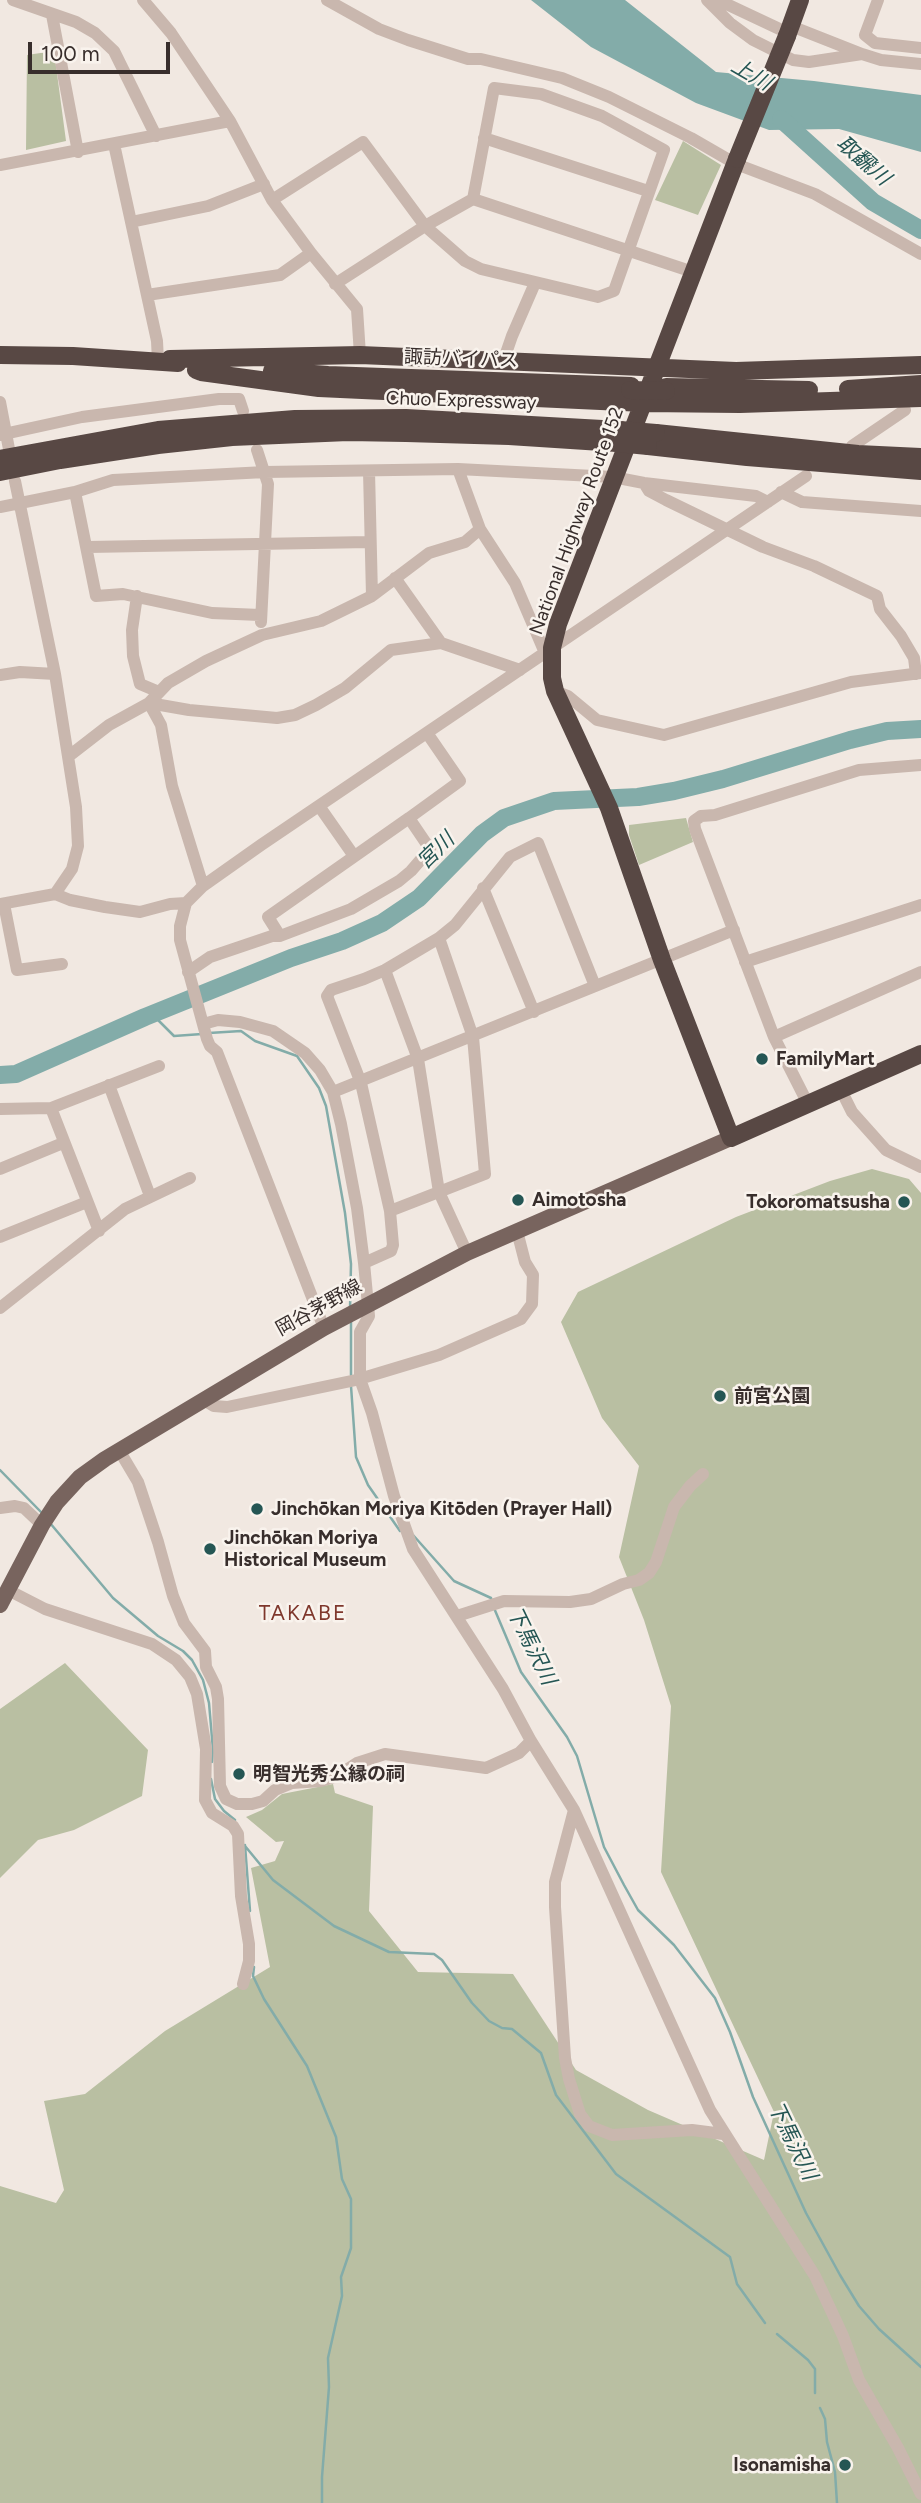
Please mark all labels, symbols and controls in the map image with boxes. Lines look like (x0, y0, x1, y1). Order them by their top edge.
scale bar (32, 28, 173, 72)
text: 100 m (41, 41, 100, 66)
water label: 上川 (727, 54, 775, 96)
water label: 取飜川 (831, 131, 895, 191)
street label: 諏訪バイパス (404, 346, 518, 372)
street label: Chuo Expressway (385, 387, 537, 415)
street label: National Highway Route 152 (525, 404, 629, 638)
water label: 宮川 (412, 827, 460, 875)
place label: FamilyMart (776, 1048, 875, 1070)
marker: FamilyMart (754, 1051, 770, 1067)
place label: Aimotosha (532, 1189, 626, 1211)
place label: Tokoromatsusha (746, 1191, 890, 1213)
marker: Aimotosha (510, 1192, 526, 1208)
marker: Tokoromatsusha (896, 1194, 912, 1210)
street label: 岡谷茅野線 (272, 1275, 366, 1341)
place label: 前宮公園 (734, 1385, 810, 1407)
marker: 前宮公園 (712, 1388, 728, 1404)
place label: Jinchōkan Moriya Kitōden (Prayer Hall) (271, 1498, 612, 1520)
marker: Jinchōkan Moriya Kitōden (Prayer Hall) (249, 1501, 265, 1517)
place label: Jinchōkan Moriya Historical Museum (224, 1527, 386, 1571)
marker: Jinchōkan Moriya Historical Museum (202, 1541, 218, 1557)
district label: TAKABE (259, 1601, 347, 1627)
water label: 下馬沢川 (501, 1603, 561, 1689)
place label: 明智光秀公縁の祠 (253, 1763, 405, 1785)
marker: 明智光秀公縁の祠 (231, 1766, 247, 1782)
water label: 下馬沢川 (762, 2098, 822, 2184)
place label: Isonamisha (733, 2454, 831, 2476)
marker: Isonamisha (837, 2457, 853, 2473)

